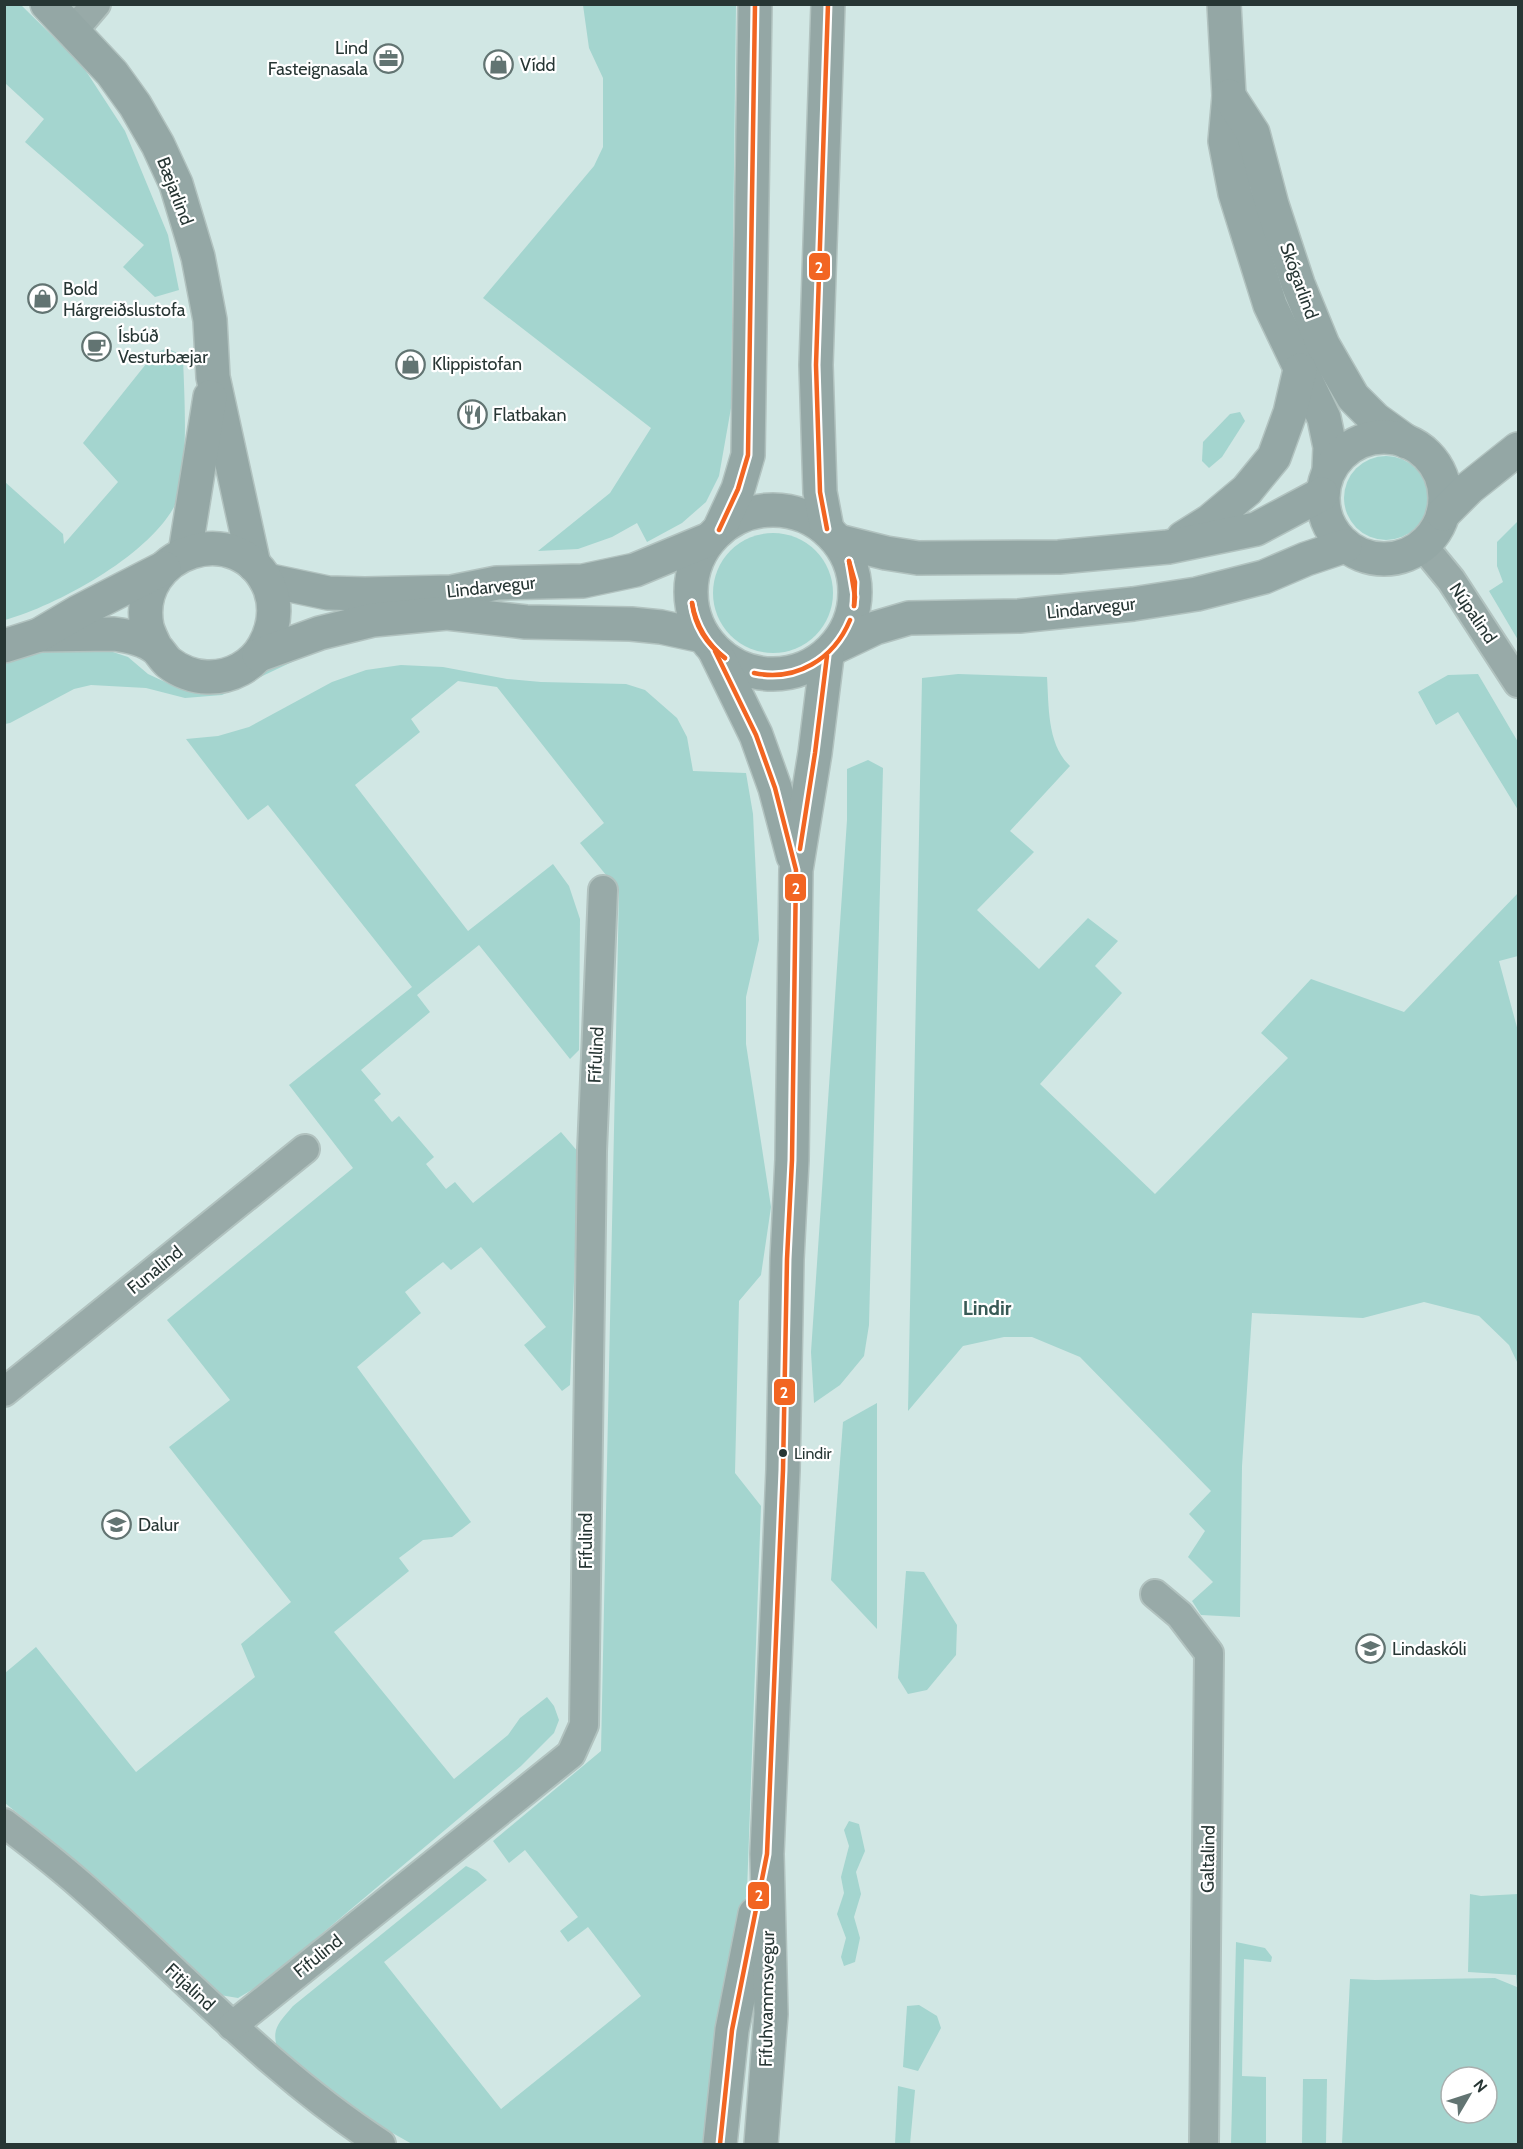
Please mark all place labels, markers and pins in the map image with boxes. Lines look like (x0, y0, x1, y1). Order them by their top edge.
place label: Lind Fasteignasala (268, 37, 368, 80)
office icon: Lind Fasteignasala (373, 42, 405, 74)
shop icon: Vídd (483, 49, 515, 81)
place label: Vídd (520, 54, 556, 76)
place label: Bold Hárgreiðslustofa (63, 278, 186, 321)
shop icon: Bold Hárgreiðslustofa (26, 283, 58, 315)
place label: Ísbúð Vesturbæjar (118, 325, 208, 368)
cafe icon: Ísbúð Vesturbæjar (81, 330, 113, 362)
shop icon: Klippistofan (395, 348, 427, 380)
place label: Klippistofan (432, 353, 522, 375)
restaurant icon: Flatbakan (456, 399, 488, 431)
place label: Flatbakan (493, 404, 567, 426)
place label: Lindir (794, 1444, 833, 1463)
marker: Lindir (777, 1447, 789, 1459)
school or university icon: Dalur (101, 1509, 133, 1541)
place label: Dalur (138, 1514, 179, 1536)
school or university icon: Lindaskóli (1355, 1633, 1387, 1665)
place label: Lindaskóli (1392, 1638, 1467, 1660)

